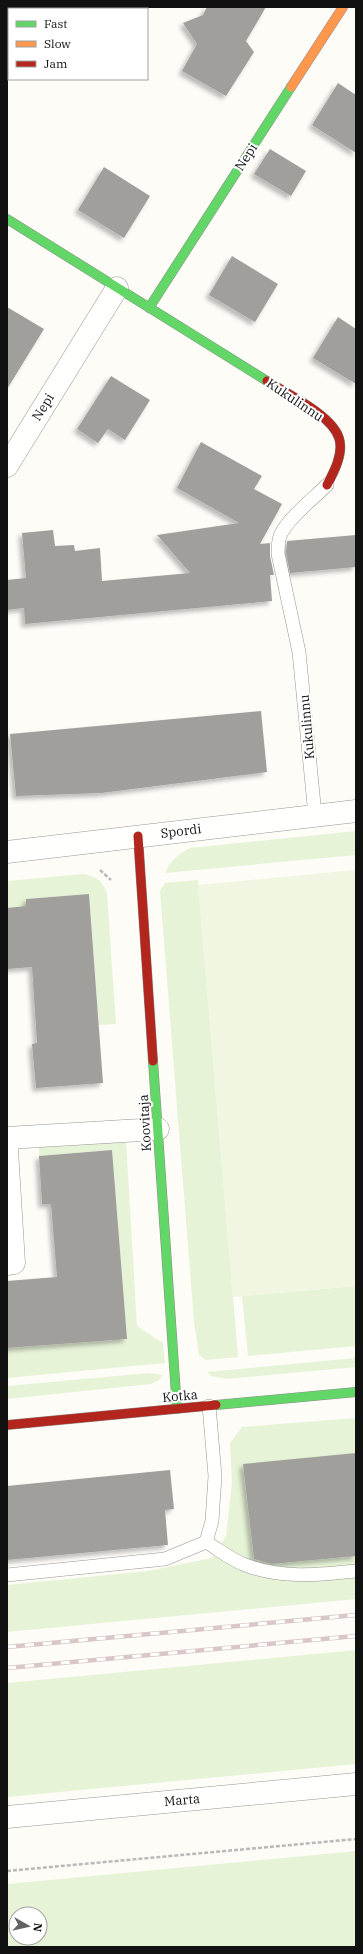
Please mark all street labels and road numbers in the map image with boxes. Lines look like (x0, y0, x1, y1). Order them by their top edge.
street label: Nepi (231, 140, 261, 174)
street label: Kukulinnu (263, 375, 327, 425)
street label: Nepi (28, 390, 58, 424)
street label: Kukulinnu (296, 694, 318, 760)
street label: Spordi (160, 820, 202, 842)
street label: Koovitaja (135, 1094, 155, 1152)
street label: Kotka (162, 1386, 198, 1406)
street label: Marta (163, 1790, 201, 1810)

